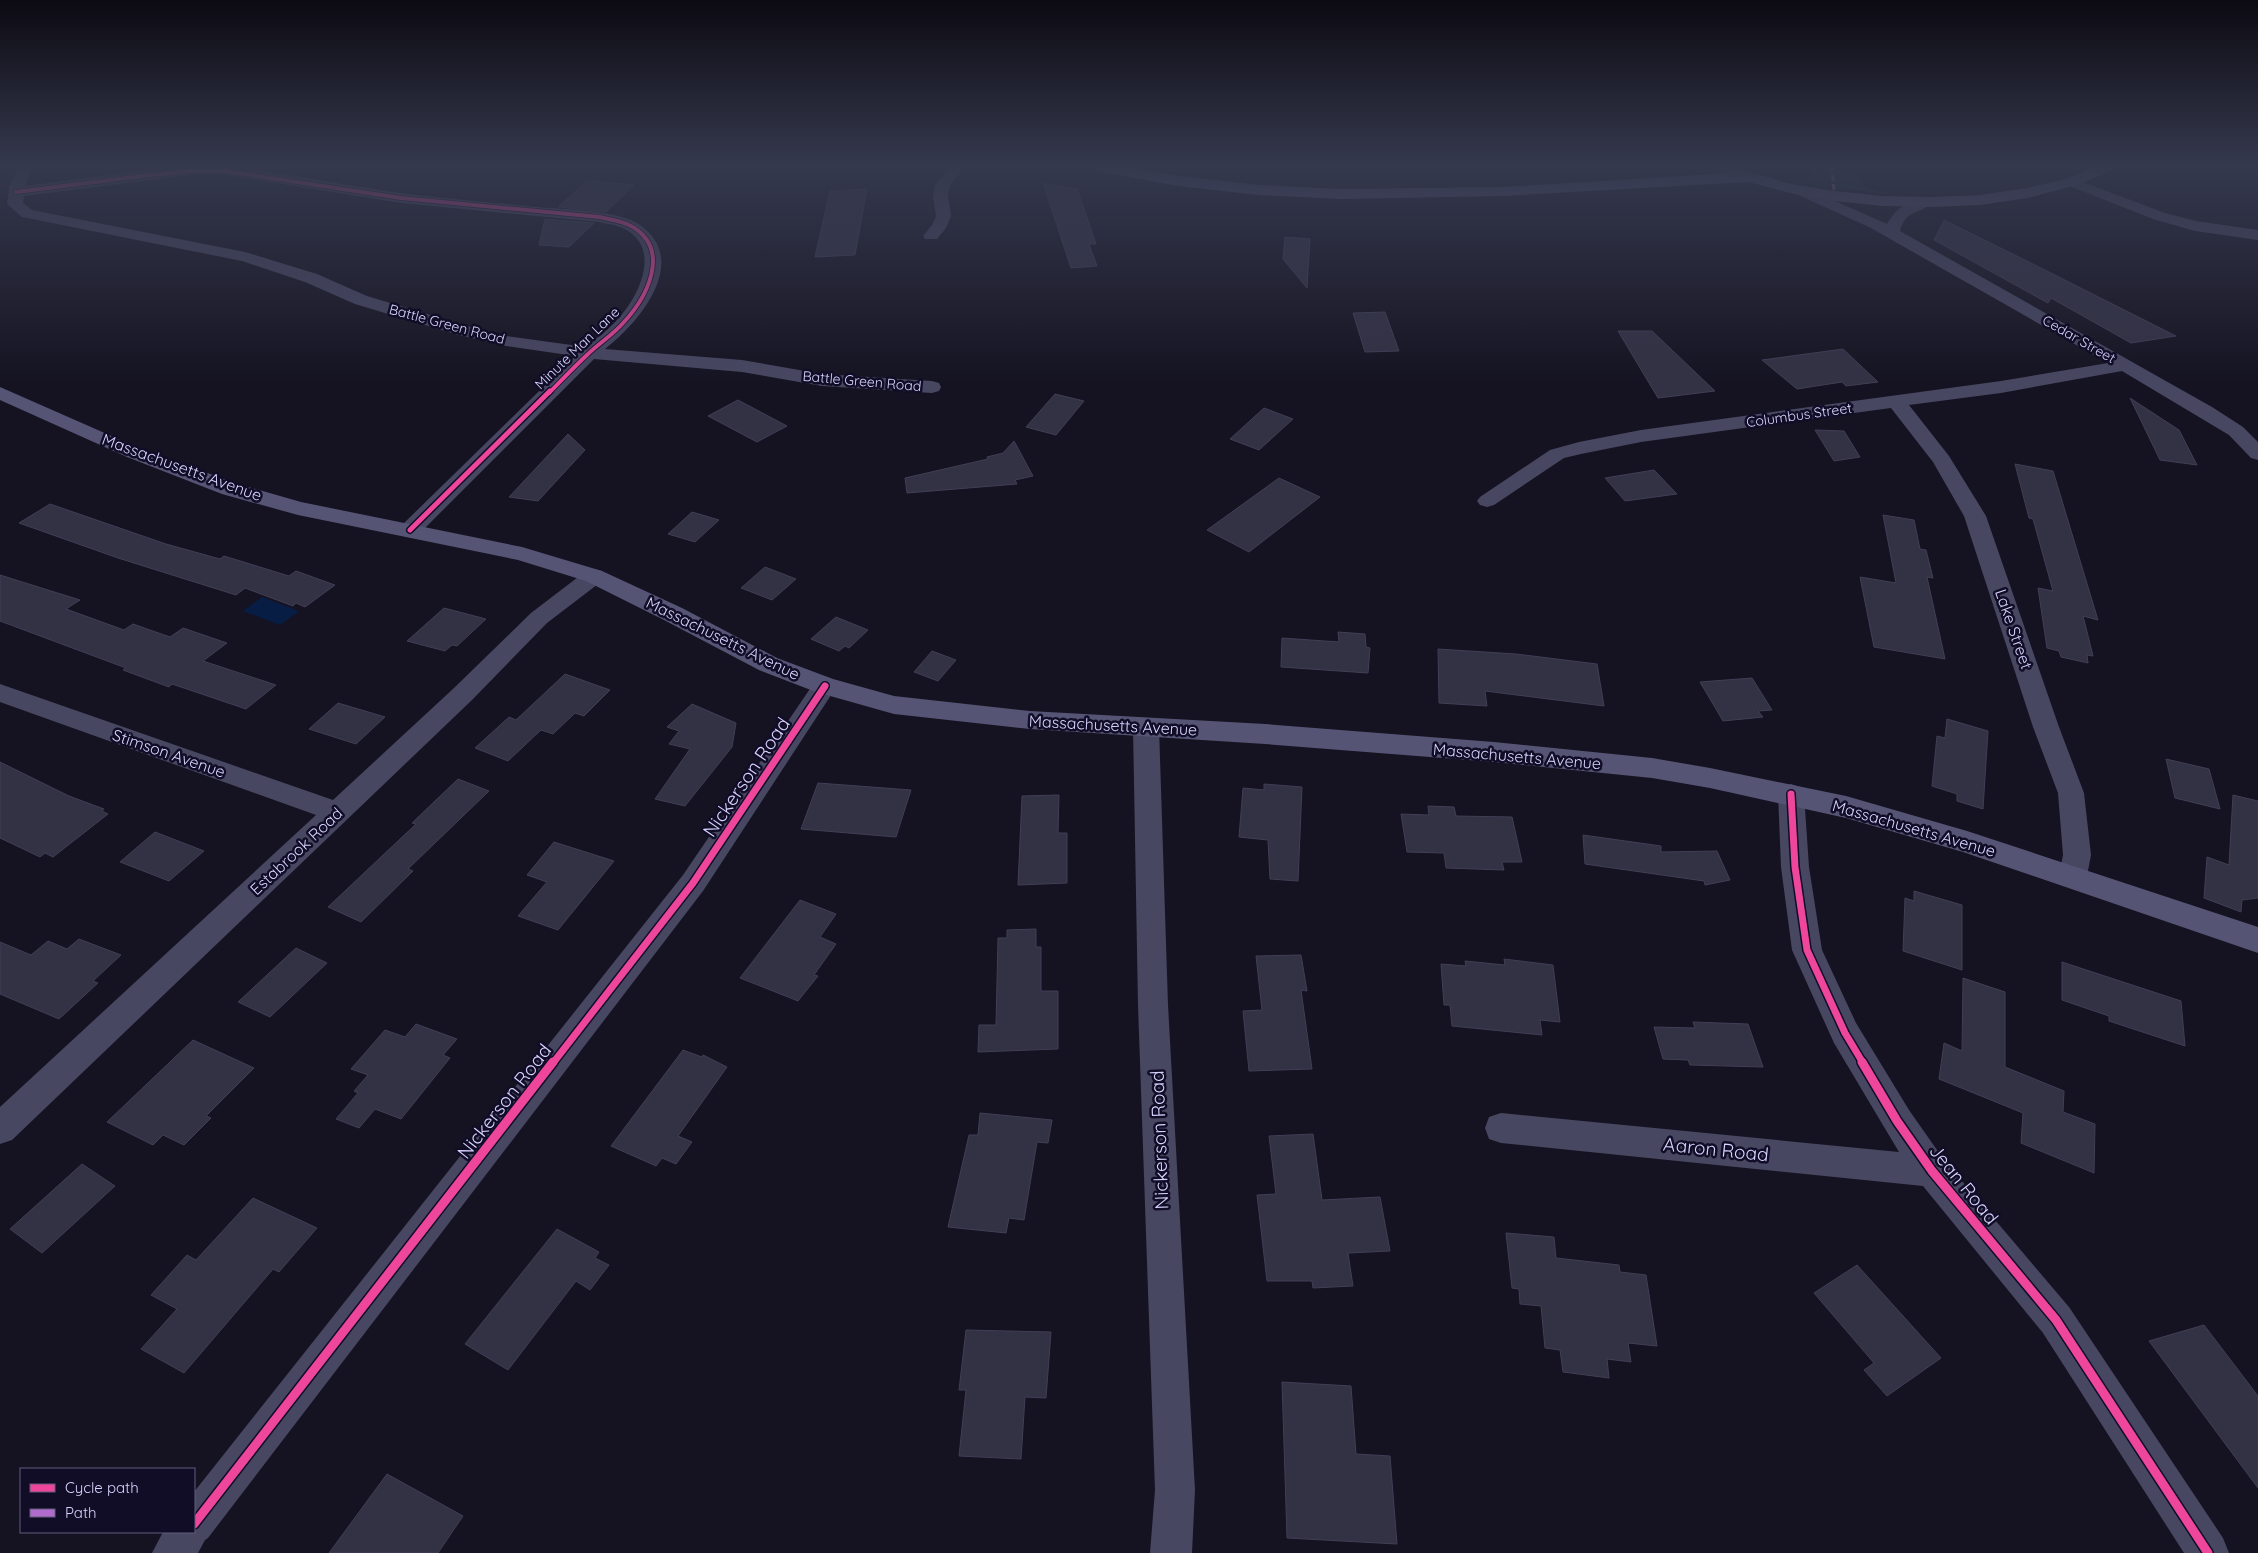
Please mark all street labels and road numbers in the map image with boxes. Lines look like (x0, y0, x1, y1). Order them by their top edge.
street label: Battle Green Road (387, 300, 507, 348)
street label: Minute Man Lane (531, 303, 623, 393)
street label: Cedar Street (2039, 311, 2119, 367)
street label: Battle Green Road (802, 367, 922, 395)
street label: Columbus Street (1745, 399, 1853, 431)
street label: Massachusetts Avenue (99, 429, 265, 505)
street label: Lake Street (1991, 586, 2037, 672)
street label: Massachusetts Avenue (643, 592, 803, 684)
street label: Massachusetts Avenue (1028, 711, 1198, 739)
street label: Nickerson Road (697, 713, 795, 841)
street label: Stimson Avenue (110, 724, 228, 782)
street label: Massachusetts Avenue (1432, 739, 1602, 773)
street label: Massachusetts Avenue (1830, 795, 1998, 861)
street label: Estabrook Road (246, 803, 346, 899)
street label: Nickerson Road (452, 1039, 556, 1163)
street label: Nickerson Road (1145, 1070, 1173, 1210)
street label: Aaron Road (1662, 1132, 1770, 1166)
street label: Jean Road (1924, 1139, 2004, 1229)

